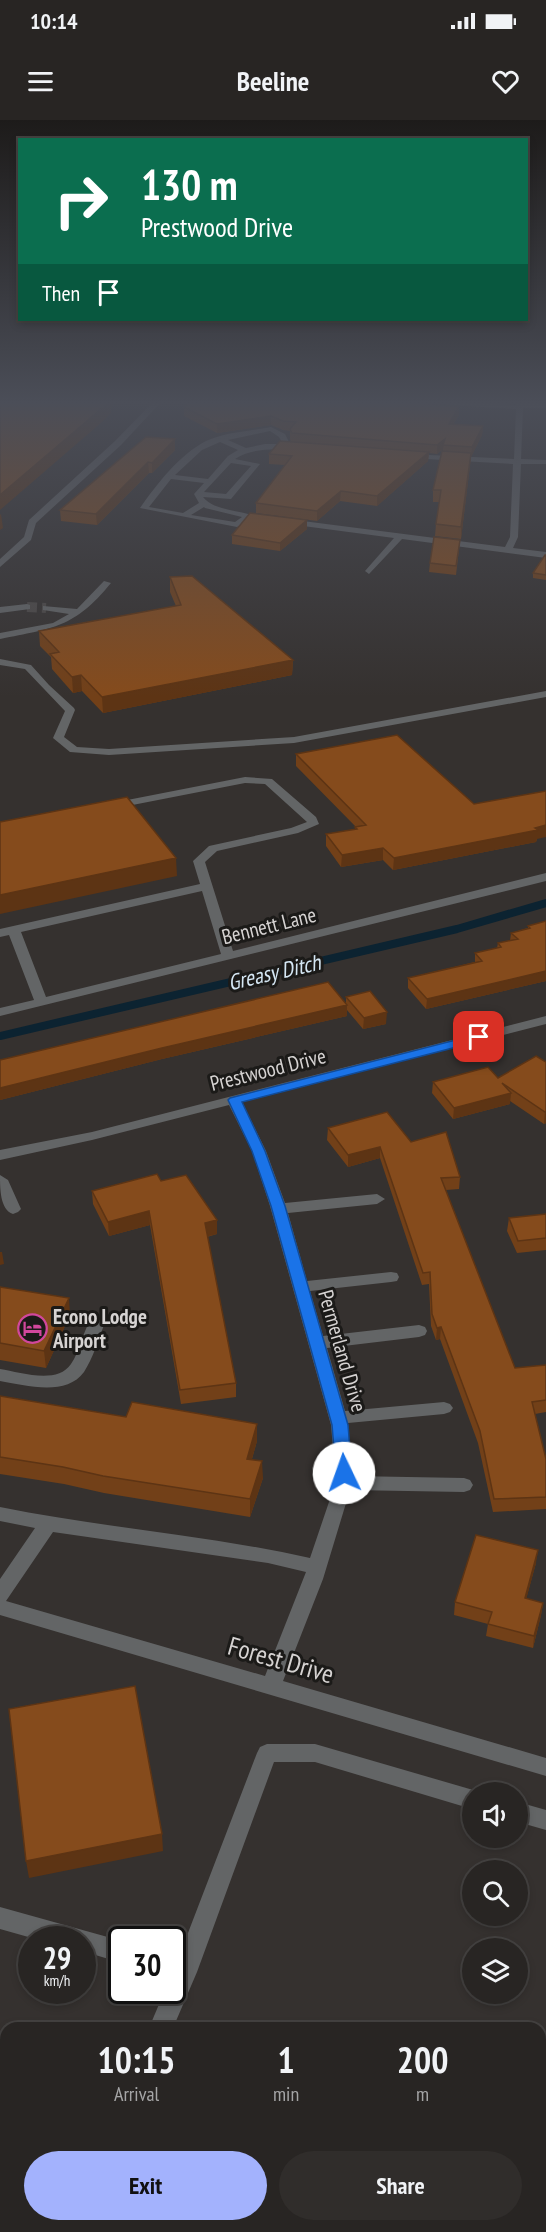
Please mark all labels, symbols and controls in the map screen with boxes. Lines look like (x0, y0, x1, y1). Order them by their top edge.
text: 10:14 (30, 7, 78, 35)
text: Beeline (237, 64, 309, 98)
icon: menu (24, 65, 57, 98)
icon: heart (489, 65, 522, 98)
text: 130 m (141, 157, 238, 212)
icon: right (42, 162, 120, 240)
text: Prestwood Drive (141, 210, 293, 244)
icon: arrive (92, 276, 125, 309)
text: Then (42, 279, 80, 307)
street label: Bennett Lane (219, 901, 319, 950)
water label: Greasy Ditch (225, 947, 324, 996)
pin (453, 1011, 504, 1062)
icon: arrive (462, 1020, 495, 1053)
street label: Prestwood Drive (207, 1042, 329, 1097)
street label: Permerland Drive (312, 1287, 373, 1415)
place label: Econo Lodge Airport (52, 1303, 147, 1354)
hotel icon: Econo Lodge Airport (16, 1313, 48, 1345)
position arrow (312, 1441, 376, 1505)
street label: Forest Drive (224, 1629, 338, 1690)
map controls (462, 1782, 528, 2004)
button: sound (462, 1782, 528, 1848)
button: search (462, 1860, 528, 1926)
speed limit sign: 30 (108, 1926, 186, 2004)
text: 29 (43, 1938, 71, 1977)
button: layers (462, 1938, 528, 2004)
text: km/h (44, 1971, 70, 1990)
text: 10:15 (98, 2036, 175, 2083)
text: 1 (277, 2036, 295, 2083)
text: 200 (397, 2036, 448, 2083)
text: Arrival (114, 2081, 159, 2107)
text: min (273, 2081, 299, 2107)
text: m (416, 2081, 429, 2107)
button: Exit (24, 2151, 267, 2220)
button: Share (279, 2151, 522, 2220)

